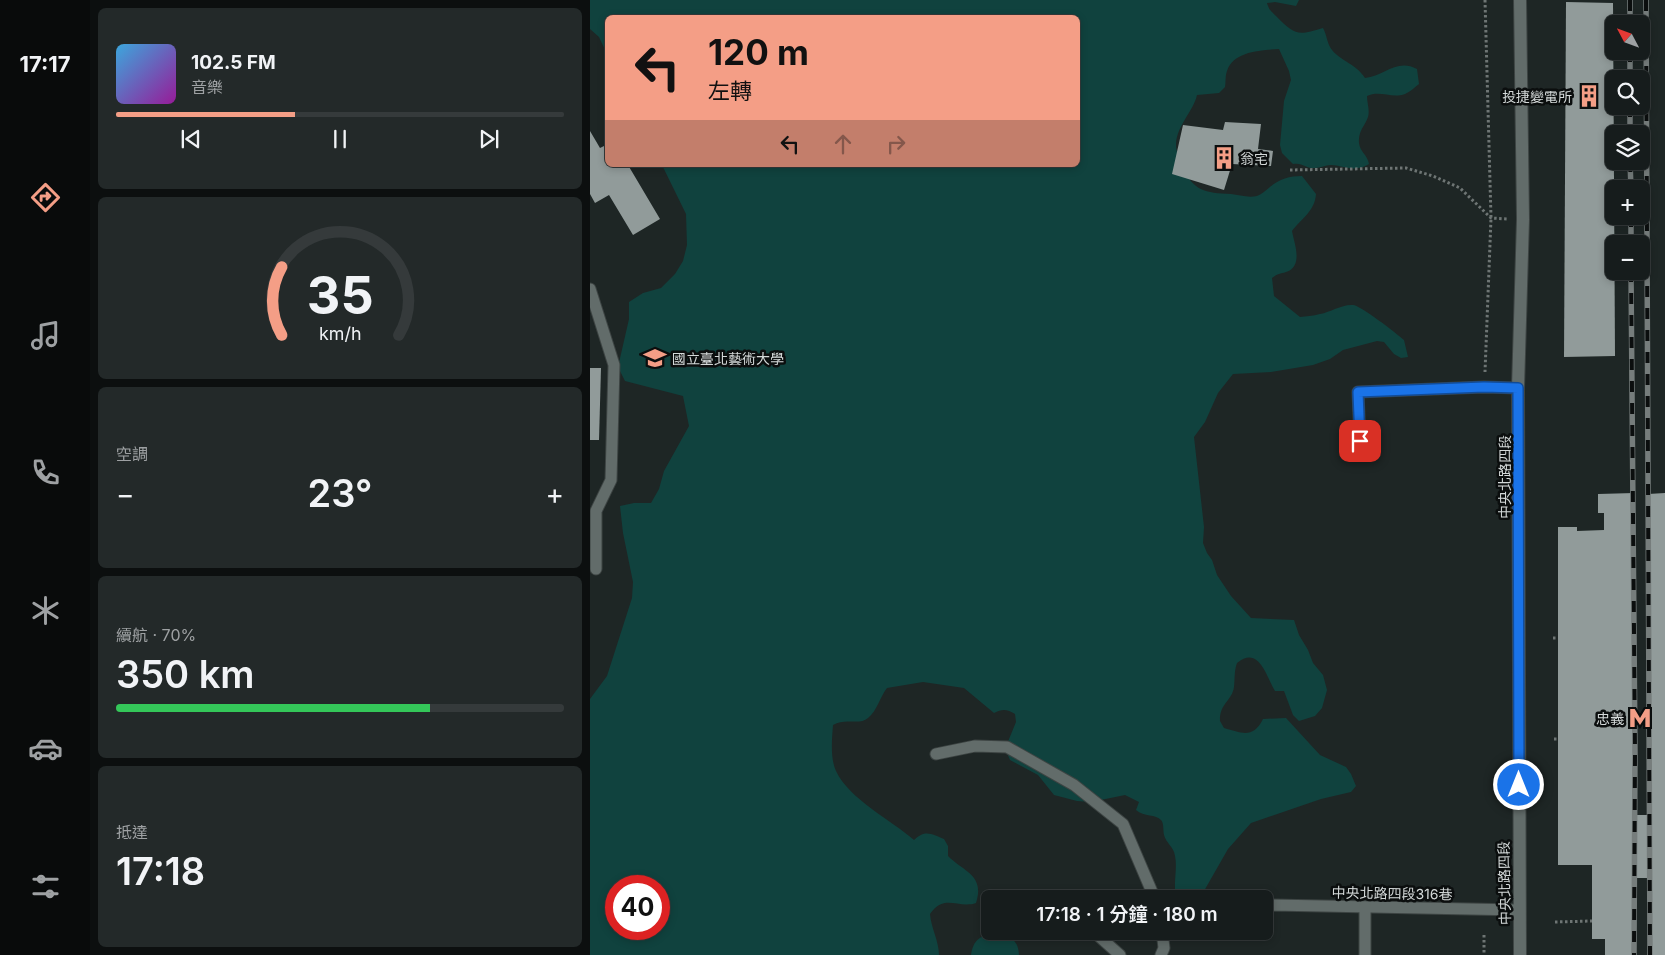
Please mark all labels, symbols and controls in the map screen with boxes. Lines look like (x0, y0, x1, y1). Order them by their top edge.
north arrow (1605, 15, 1650, 60)
map controls (1605, 15, 1650, 280)
text: 120 m (708, 31, 809, 73)
icon: left (625, 35, 690, 100)
text: 17:17 (19, 51, 71, 77)
text: 102.5 FM (191, 51, 276, 74)
button: search (1605, 70, 1650, 115)
text: 音樂 (191, 77, 223, 97)
text: 左轉 (708, 78, 752, 104)
building icon: 投捷變電所 (1576, 83, 1602, 109)
place label: 投捷變電所 (1502, 88, 1572, 105)
icon: previous (177, 125, 205, 153)
icon: pause (326, 125, 354, 153)
icon: next (475, 125, 503, 153)
button: layers (1605, 125, 1650, 170)
icon: left (776, 130, 804, 158)
icon: ahead (829, 130, 857, 158)
icon: right (882, 130, 910, 158)
building icon: 翁宅 (1211, 145, 1237, 171)
place label: 翁宅 (1240, 150, 1268, 167)
icon: directions (28, 180, 63, 215)
button: + (1605, 180, 1650, 225)
button: − (1605, 235, 1650, 280)
text: 35 (307, 264, 373, 327)
icon: music (28, 318, 63, 353)
text: km/h (319, 323, 361, 344)
school or university icon: 國立臺北藝術大學 (642, 345, 668, 371)
place label: 國立臺北藝術大學 (672, 350, 784, 367)
pin (1339, 420, 1381, 462)
icon: arrive (1346, 427, 1374, 455)
street label: 中央北路四段 (1496, 435, 1513, 519)
text: 空調 (116, 444, 148, 464)
icon: phone (28, 455, 63, 490)
text: 23° (308, 470, 372, 516)
text: − (116, 477, 135, 511)
text: + (545, 477, 564, 511)
icon: climate (28, 593, 63, 628)
text: 續航 · 70% (116, 625, 196, 645)
text: 350 km (116, 651, 255, 697)
metro station icon: 忠義 (1627, 705, 1653, 731)
place label: 忠義 (1596, 710, 1624, 727)
icon: car (28, 731, 63, 766)
position arrow (1492, 758, 1544, 810)
text: 抵達 (116, 822, 148, 842)
street label: 中央北路四段 (1495, 841, 1513, 925)
text: 17:18 (116, 848, 205, 894)
icon: filters (28, 869, 63, 904)
speed limit sign: 40 (605, 875, 670, 940)
street label: 中央北路四段316巷 (1331, 883, 1453, 903)
text: 17:18 · 1 分鐘 · 180 m (1036, 903, 1218, 926)

